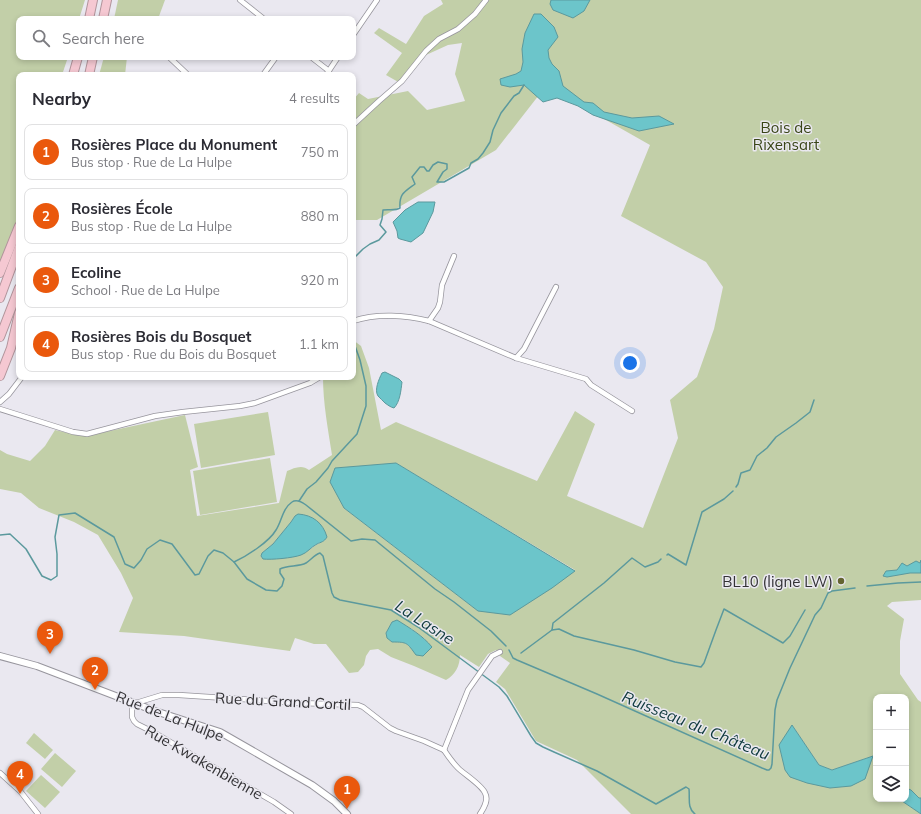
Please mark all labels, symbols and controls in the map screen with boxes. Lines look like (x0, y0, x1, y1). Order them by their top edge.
search box (16, 16, 356, 60)
icon: search (30, 27, 52, 49)
text: Search here (62, 29, 144, 48)
text: Nearby (32, 88, 91, 109)
text: 4 results (289, 90, 340, 106)
park label: Bois de Rixensart (753, 118, 819, 154)
text: Rosières Place du Monument (71, 135, 277, 154)
text: 1 (42, 144, 50, 160)
text: 750 m (301, 144, 339, 160)
text: Bus stop · Rue de La Hulpe (71, 154, 232, 170)
text: Rosières École (71, 199, 173, 218)
text: 2 (42, 208, 50, 224)
text: 880 m (301, 208, 339, 224)
text: Bus stop · Rue de La Hulpe (71, 218, 232, 234)
text: Ecoline (71, 263, 121, 282)
text: 3 (42, 272, 50, 288)
text: 920 m (301, 272, 339, 288)
text: School · Rue de La Hulpe (71, 282, 220, 298)
text: Rosières Bois du Bosquet (71, 327, 251, 346)
text: 4 (42, 336, 50, 352)
text: 1.1 km (299, 336, 339, 352)
text: Bus stop · Rue du Bois du Bosquet (71, 346, 276, 362)
your location (620, 353, 640, 373)
place label: BL10 (ligne LW) (722, 572, 833, 591)
marker: BL10 (ligne LW) (836, 576, 846, 586)
water label: La Lasne (392, 595, 459, 649)
pin: 3 (37, 621, 63, 654)
pin: 2 (82, 657, 108, 690)
water label: Ruisseau du Château (619, 686, 773, 764)
street label: Rue de La Hulpe (113, 687, 227, 745)
street label: Rue du Grand Cortil (214, 688, 352, 714)
map controls (873, 694, 909, 802)
button: + (873, 694, 909, 730)
street label: Rue Kwakenbienne (142, 721, 266, 803)
button: − (873, 730, 909, 766)
pin: 4 (7, 761, 33, 794)
button: layers (873, 766, 909, 802)
pin: 1 (334, 776, 360, 809)

